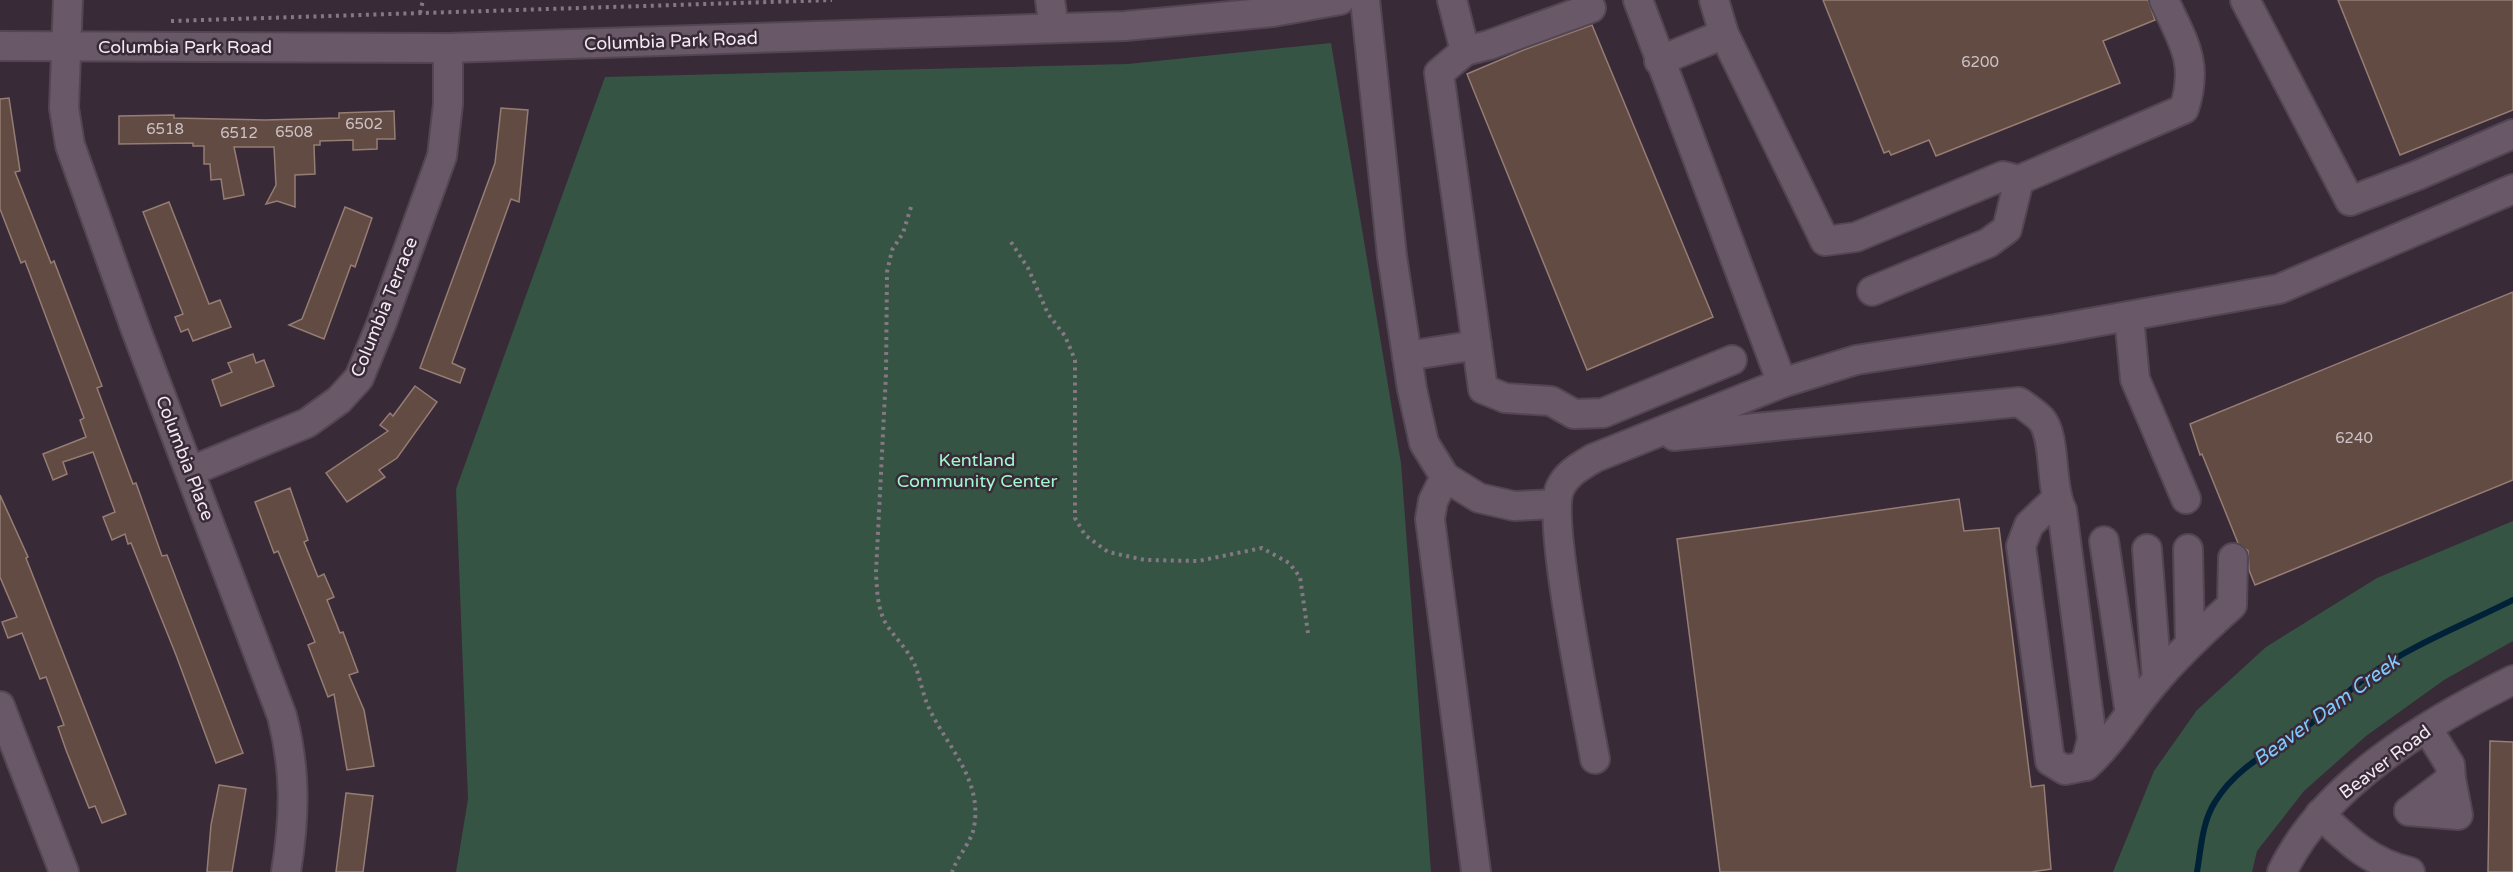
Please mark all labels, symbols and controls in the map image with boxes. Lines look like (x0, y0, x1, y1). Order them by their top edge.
street label: Columbia Park Road (584, 27, 758, 55)
street label: Columbia Park Road (98, 36, 272, 58)
house number: 6200 (1961, 53, 1999, 71)
house number: 6502 (345, 115, 383, 133)
house number: 6518 (146, 120, 184, 138)
house number: 6508 (275, 123, 313, 141)
house number: 6512 (220, 124, 258, 142)
street label: Columbia Terrace (346, 234, 422, 380)
street label: Columbia Place (151, 392, 219, 524)
house number: 6240 (2335, 429, 2373, 447)
park label: Kentland Community Center (897, 449, 1057, 492)
water label: Beaver Dam Creek (2249, 648, 2406, 772)
street label: Beaver Road (2335, 720, 2435, 804)

